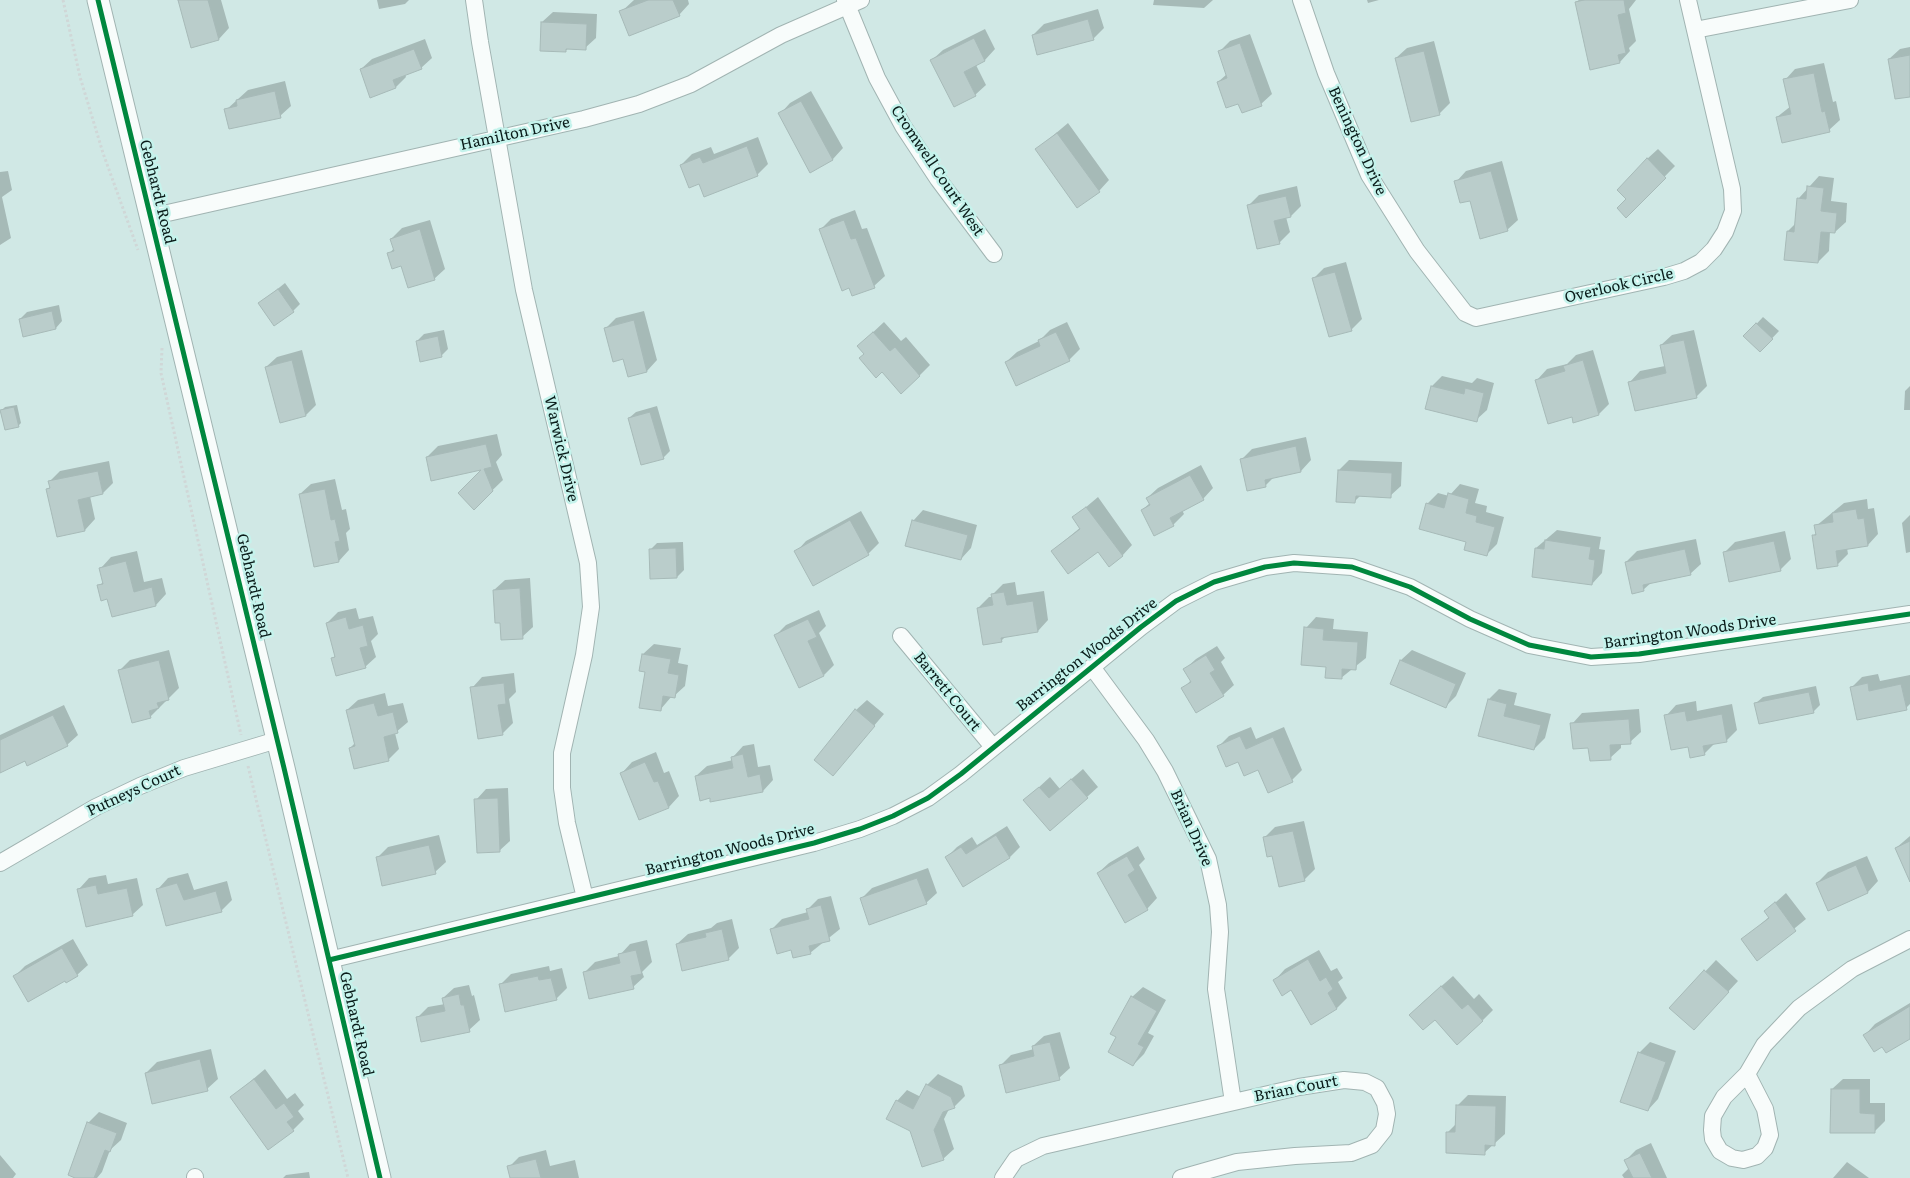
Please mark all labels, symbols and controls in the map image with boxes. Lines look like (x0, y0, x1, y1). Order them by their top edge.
street label: Benington Drive (1324, 84, 1390, 198)
street label: Cromwell Court West (887, 102, 987, 240)
street label: Hamilton Drive (458, 114, 572, 154)
street label: Gebhardt Road (135, 138, 179, 246)
street label: Overlook Circle (1563, 265, 1675, 307)
street label: Warwick Drive (540, 394, 582, 504)
street label: Gebhardt Road (232, 532, 274, 640)
street label: Barrington Woods Drive (1013, 594, 1161, 716)
street label: Barrington Woods Drive (1603, 611, 1777, 653)
street label: Barrett Court (910, 649, 984, 735)
street label: Putneys Court (84, 761, 184, 821)
street label: Brian Drive (1166, 787, 1216, 869)
street label: Barrington Woods Drive (643, 820, 817, 880)
street label: Gebhardt Road (335, 970, 377, 1078)
street label: Brian Court (1253, 1072, 1339, 1106)

